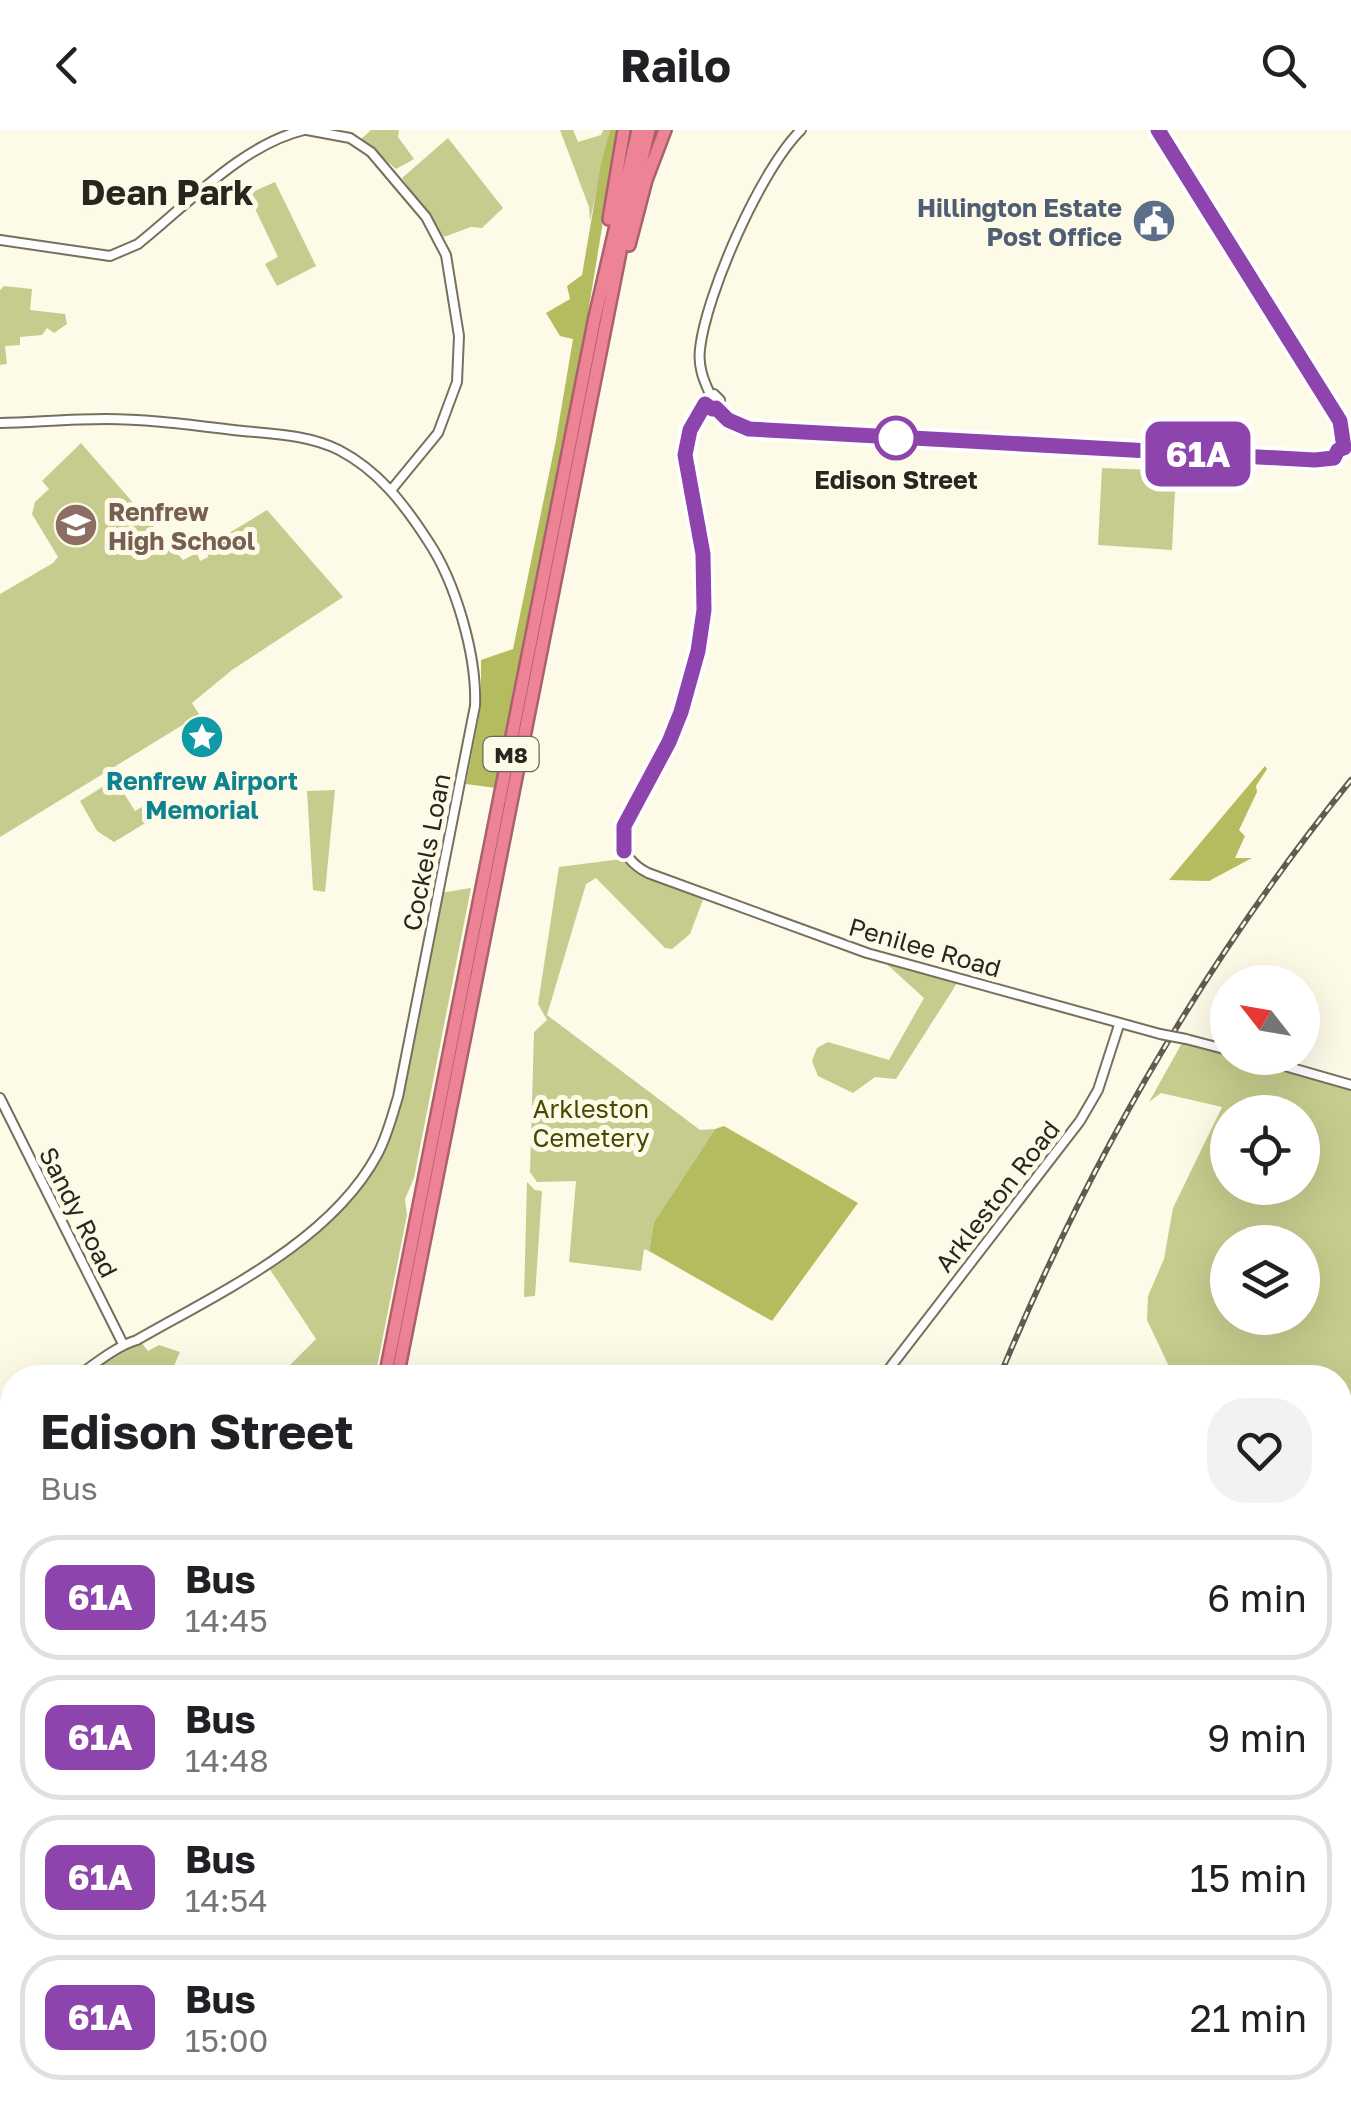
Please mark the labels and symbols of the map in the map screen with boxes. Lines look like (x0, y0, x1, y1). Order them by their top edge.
district label: Dean Park (80, 171, 254, 213)
place label: Hillington Estate Post Office (917, 192, 1122, 252)
public building icon: Hillington Estate Post Office (1131, 198, 1177, 244)
marker: Edison Street (875, 417, 917, 459)
line badge: 61A (1140, 422, 1256, 486)
place label: Edison Street (814, 464, 978, 495)
place label: Renfrew High School (108, 496, 255, 556)
school or university icon: Renfrew High School (53, 502, 99, 548)
place icon: Renfrew Airport Memorial (179, 714, 225, 760)
road number: M8 (484, 737, 538, 771)
place label: Renfrew Airport Memorial (106, 765, 298, 825)
street label: Cockels Loan (396, 771, 456, 933)
street label: Penilee Road (845, 910, 1005, 984)
north arrow (1210, 965, 1320, 1075)
park label: Arkleston Cemetery (532, 1093, 650, 1153)
street label: Arkleston Road (928, 1114, 1066, 1278)
street label: Sandy Road (33, 1142, 125, 1282)

